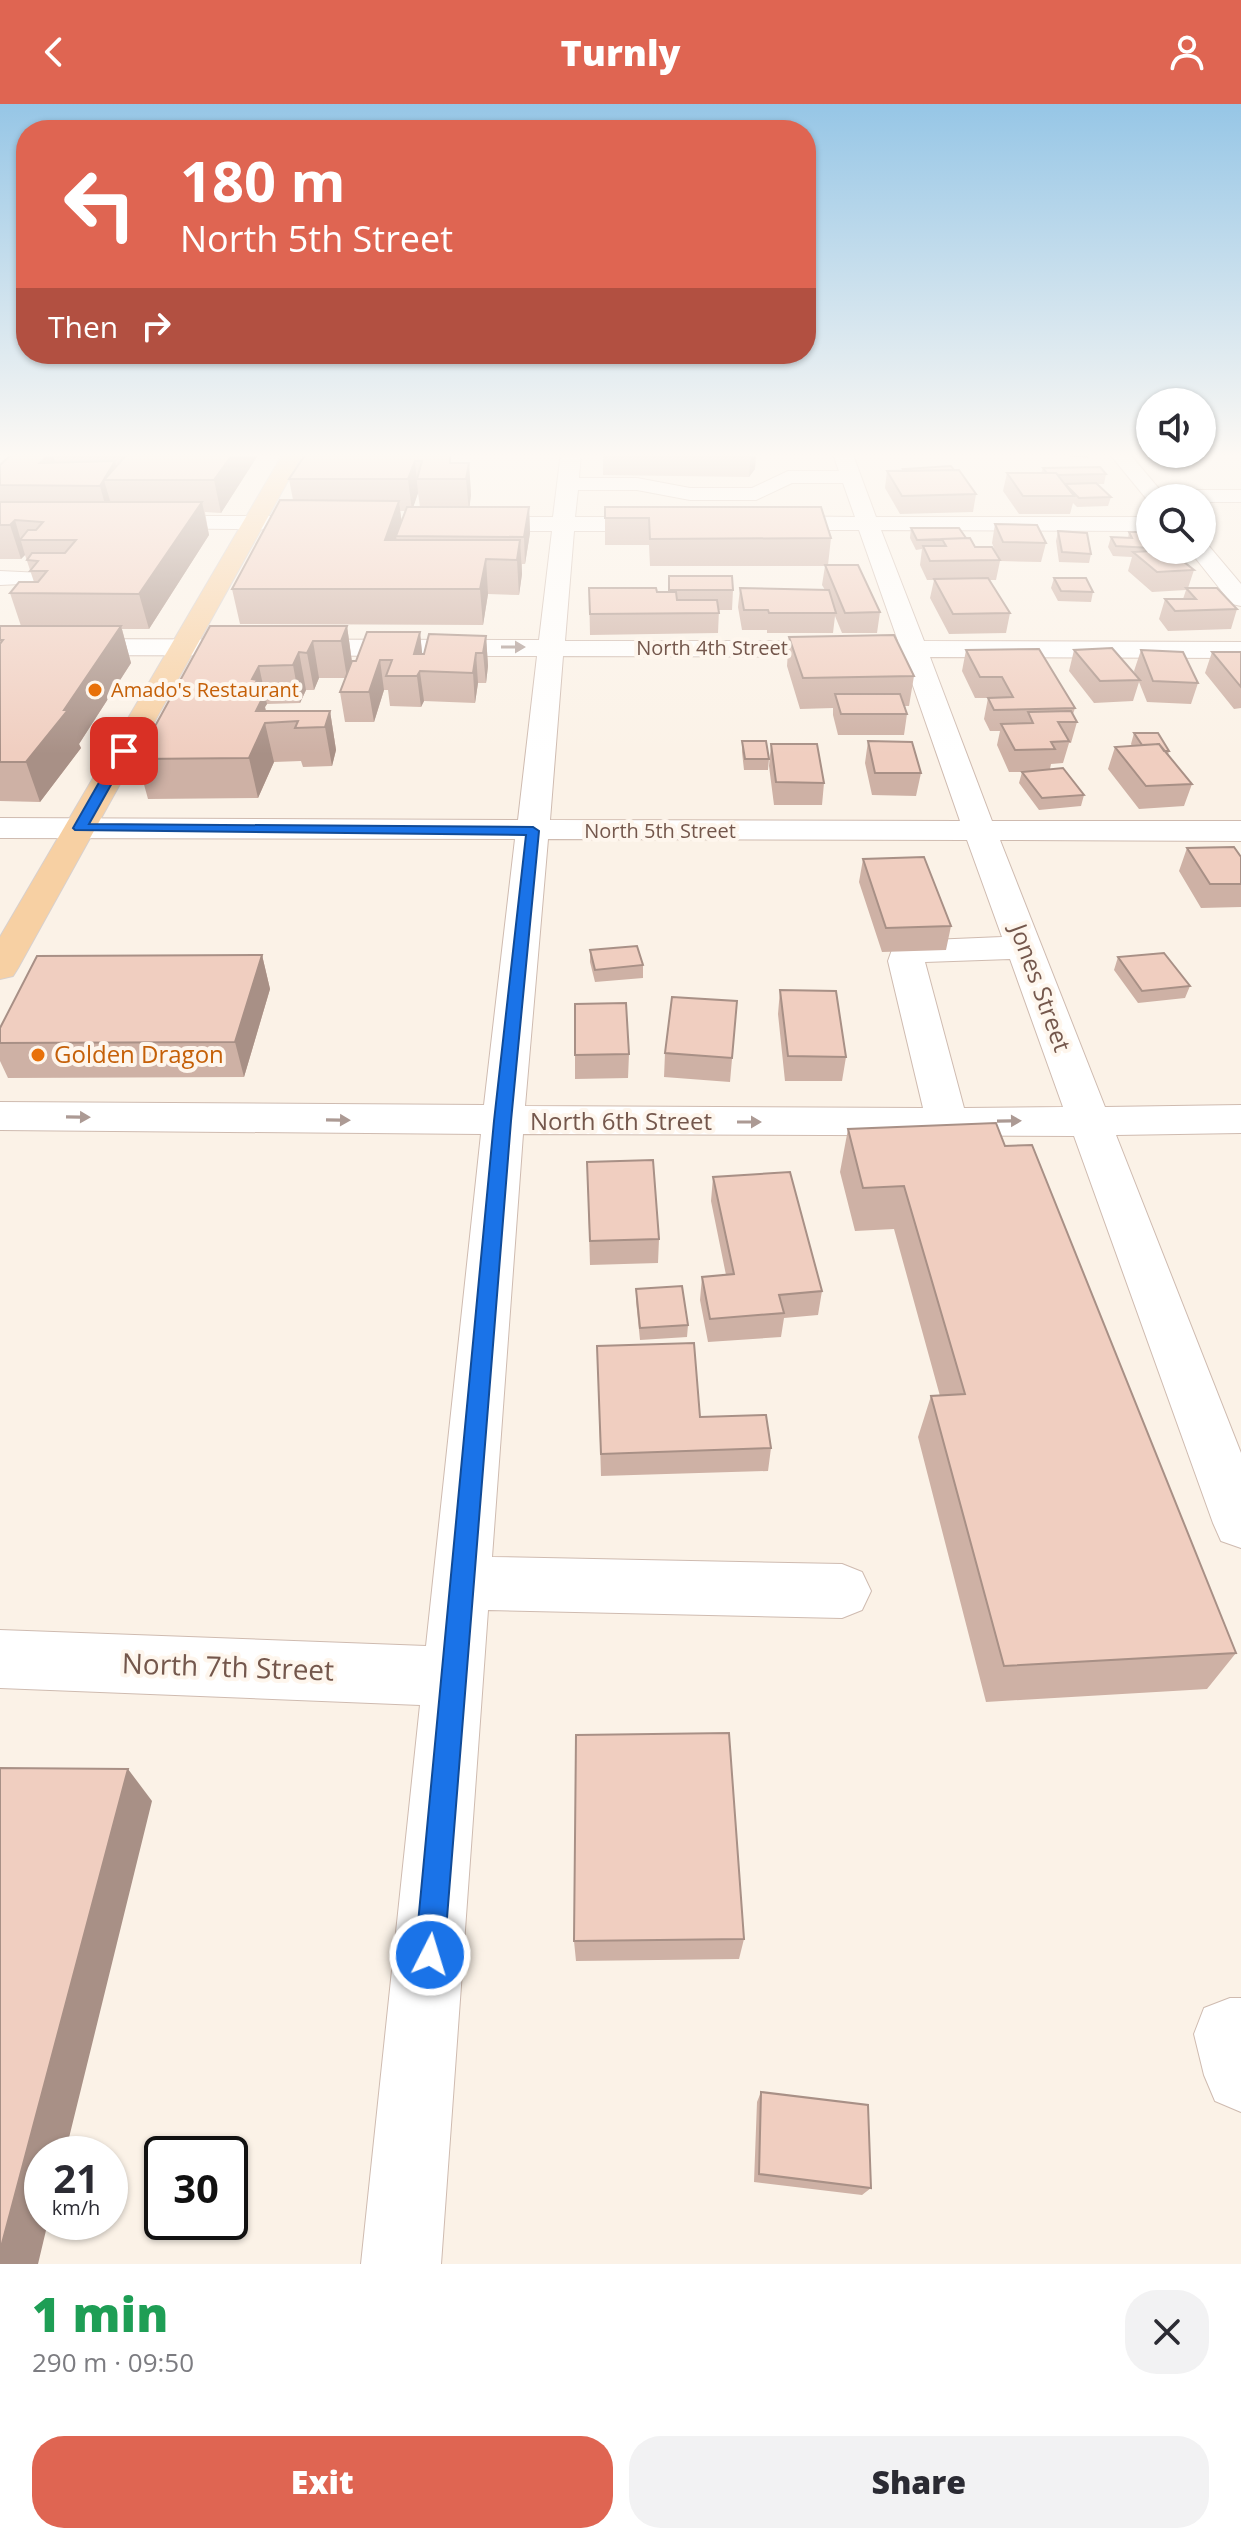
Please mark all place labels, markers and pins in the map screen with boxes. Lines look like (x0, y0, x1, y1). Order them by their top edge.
place label: Amado's Restaurant (111, 676, 299, 703)
marker: Amado's Restaurant (86, 681, 104, 699)
pin (90, 717, 158, 785)
place label: Golden Dragon (54, 1037, 224, 1070)
marker: Golden Dragon (29, 1046, 47, 1064)

